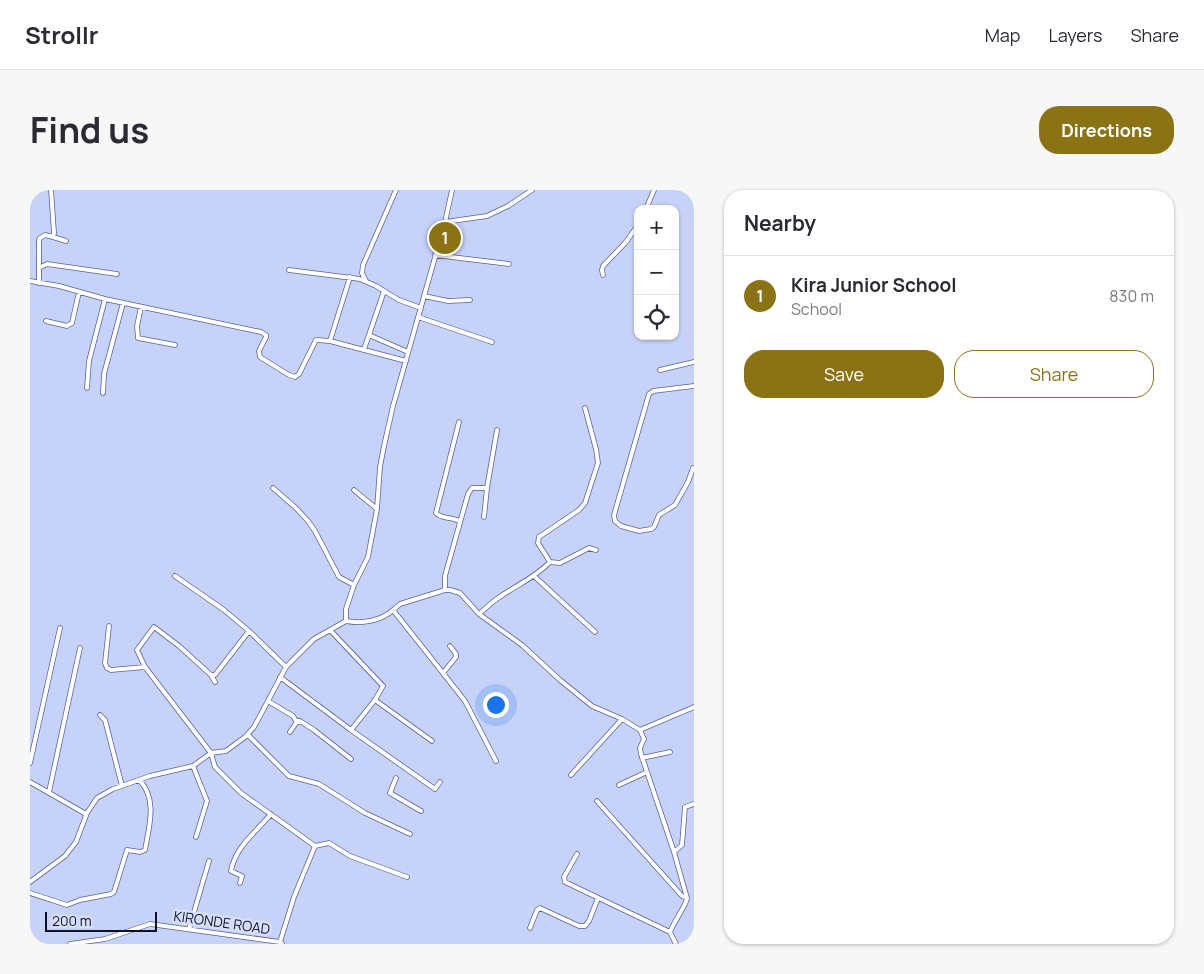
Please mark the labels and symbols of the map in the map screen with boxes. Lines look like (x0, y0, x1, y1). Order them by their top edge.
pin: 1 (429, 219, 461, 257)
your location (483, 692, 509, 718)
street label: KIRONDE ROAD (173, 906, 271, 938)
scale bar (45, 909, 158, 932)

